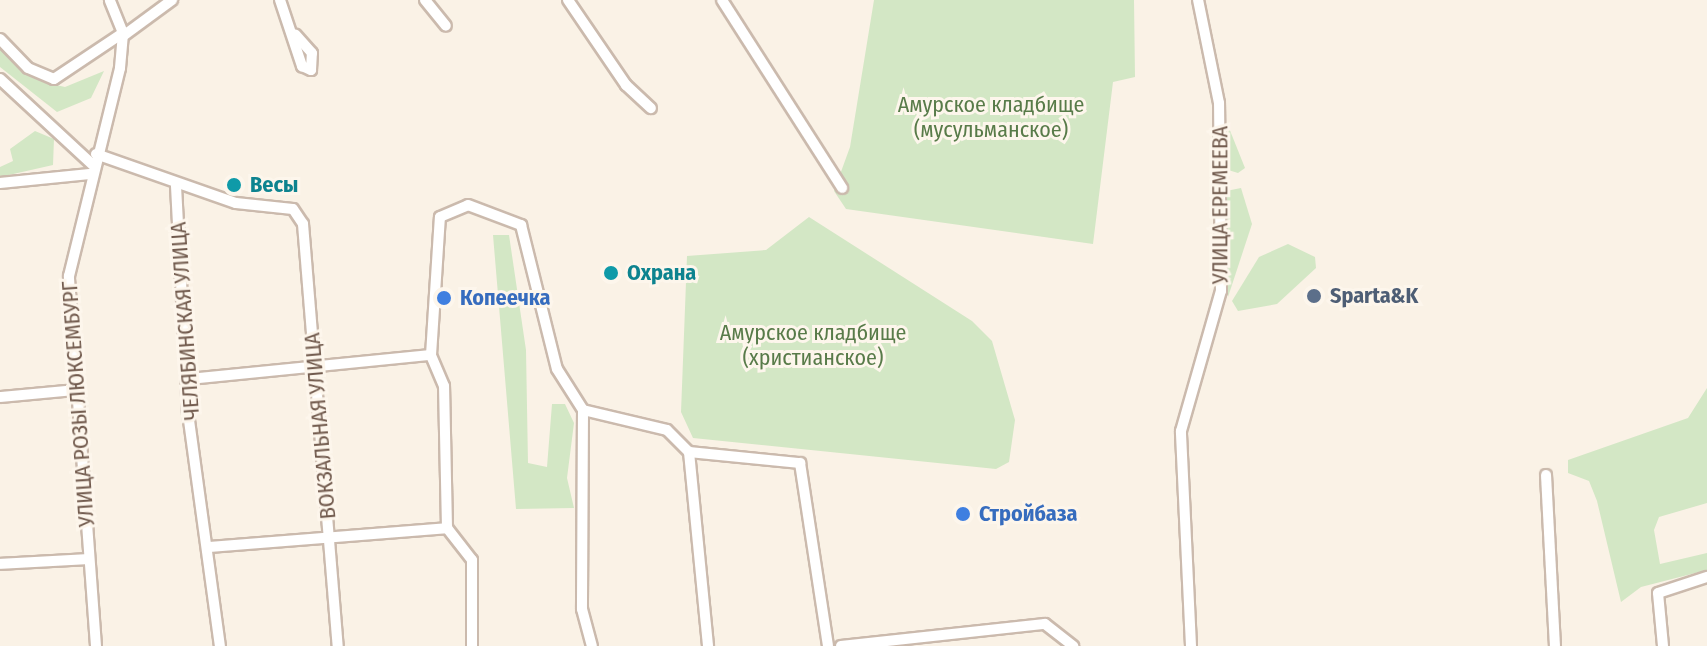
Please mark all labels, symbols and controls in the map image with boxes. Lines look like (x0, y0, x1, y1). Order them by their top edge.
park label: Амурское кладбище (мусульманское) (898, 91, 1084, 142)
street label: УЛИЦА ЕРЕМЕЕВА (1207, 126, 1233, 284)
place label: Весы (250, 172, 298, 198)
marker: Весы (225, 176, 243, 194)
street label: ЧЕЛЯБИНСКАЯ УЛИЦА (165, 221, 205, 421)
place label: Охрана (627, 260, 696, 286)
marker: Охрана (602, 264, 620, 282)
street label: УЛИЦА РОЗЫ ЛЮКСЕМБУРГ (56, 280, 100, 528)
place label: Sparta&K (1330, 283, 1418, 309)
place label: Копеечка (460, 285, 550, 311)
marker: Sparta&K (1305, 287, 1323, 305)
marker: Копеечка (435, 289, 453, 307)
park label: Амурское кладбище (христианское) (720, 319, 906, 370)
street label: ВОКЗАЛЬНАЯ УЛИЦА (299, 332, 341, 520)
place label: Стройбаза (979, 501, 1077, 527)
marker: Стройбаза (954, 505, 972, 523)

